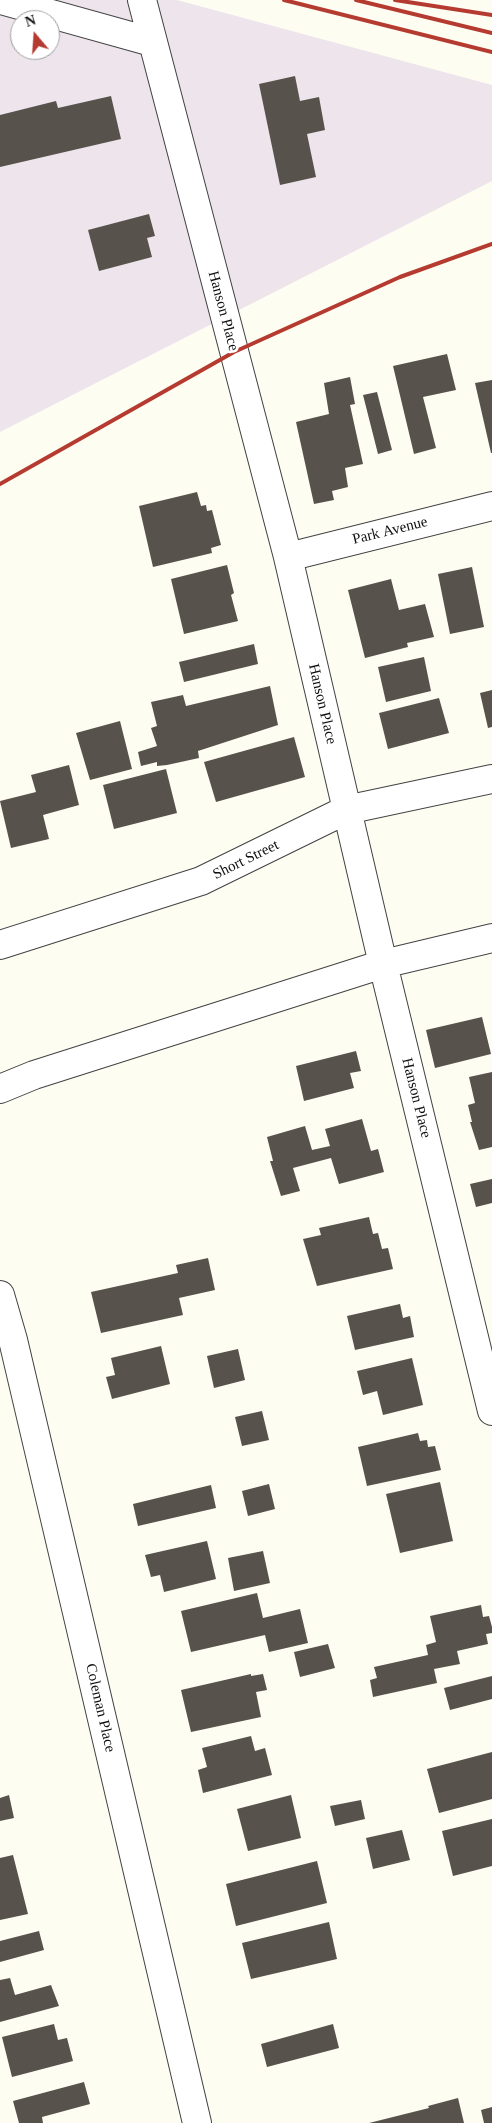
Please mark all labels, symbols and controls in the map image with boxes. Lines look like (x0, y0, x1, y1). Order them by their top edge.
north arrow (10, 10, 60, 60)
text: N (23, 13, 38, 30)
street label: Hanson Place (204, 269, 242, 353)
street label: Park Avenue (351, 513, 429, 549)
street label: Hanson Place (304, 662, 340, 746)
street label: Short Street (210, 836, 282, 884)
street label: Hanson Place (397, 1056, 435, 1140)
street label: Coleman Place (81, 1662, 119, 1754)

